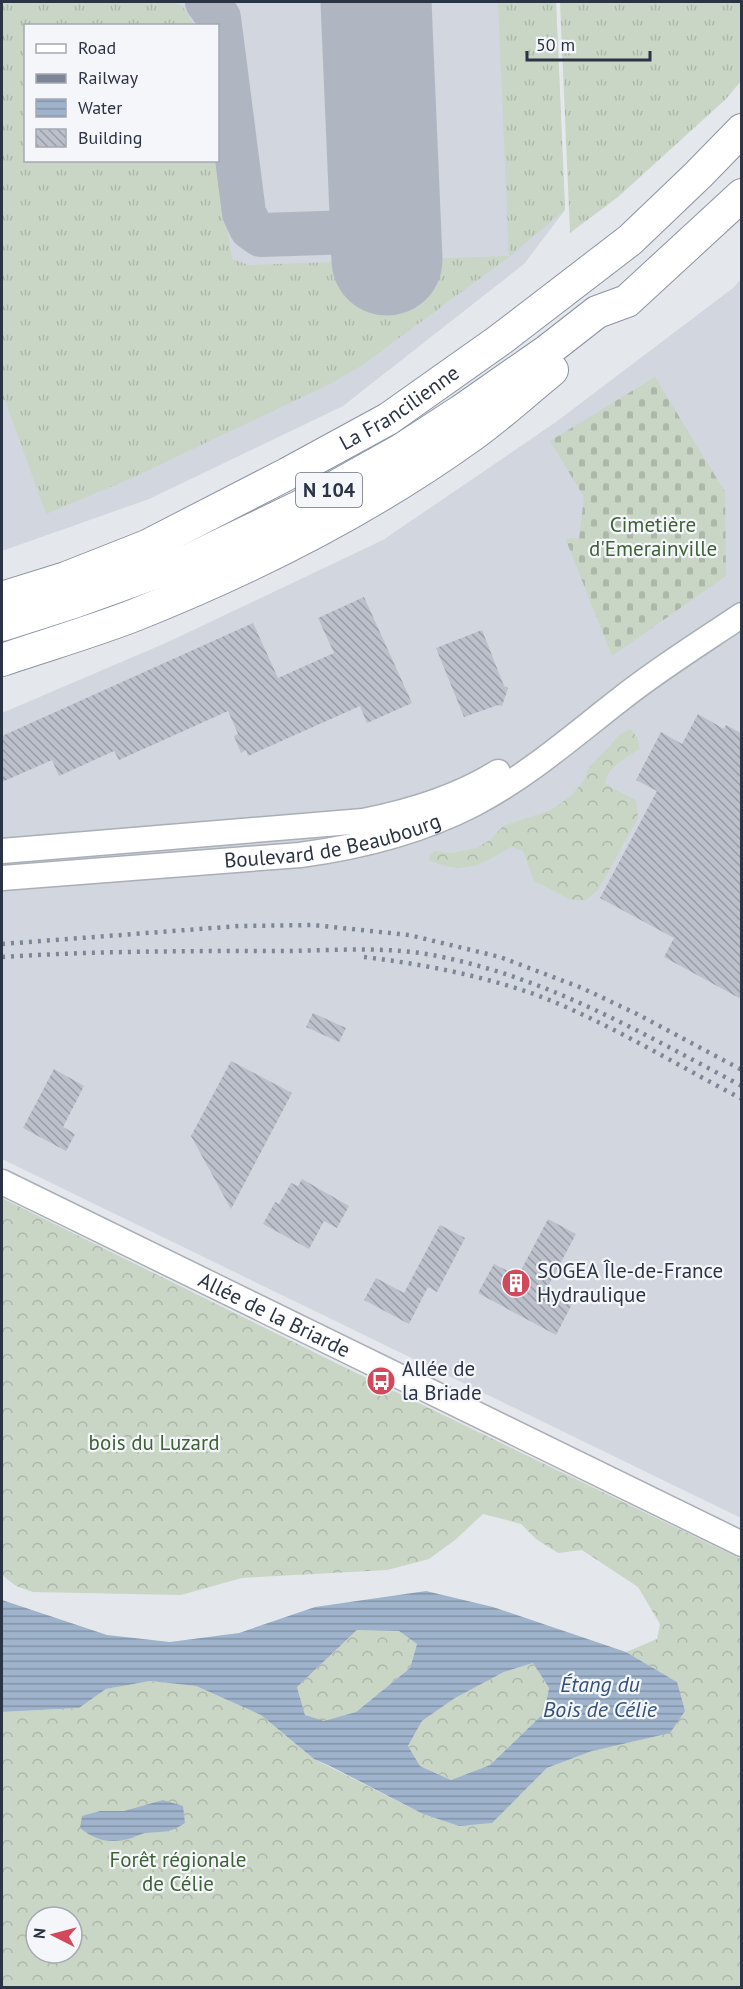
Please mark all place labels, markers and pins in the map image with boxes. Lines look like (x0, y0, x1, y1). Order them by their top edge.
place label: SOGEA Île-de-France Hydraulique (537, 1257, 723, 1308)
building icon: SOGEA Île-de-France Hydraulique (500, 1267, 532, 1299)
place label: Allée de la Briade (402, 1355, 482, 1406)
bus stop icon: Allée de la Briade (365, 1365, 397, 1397)

